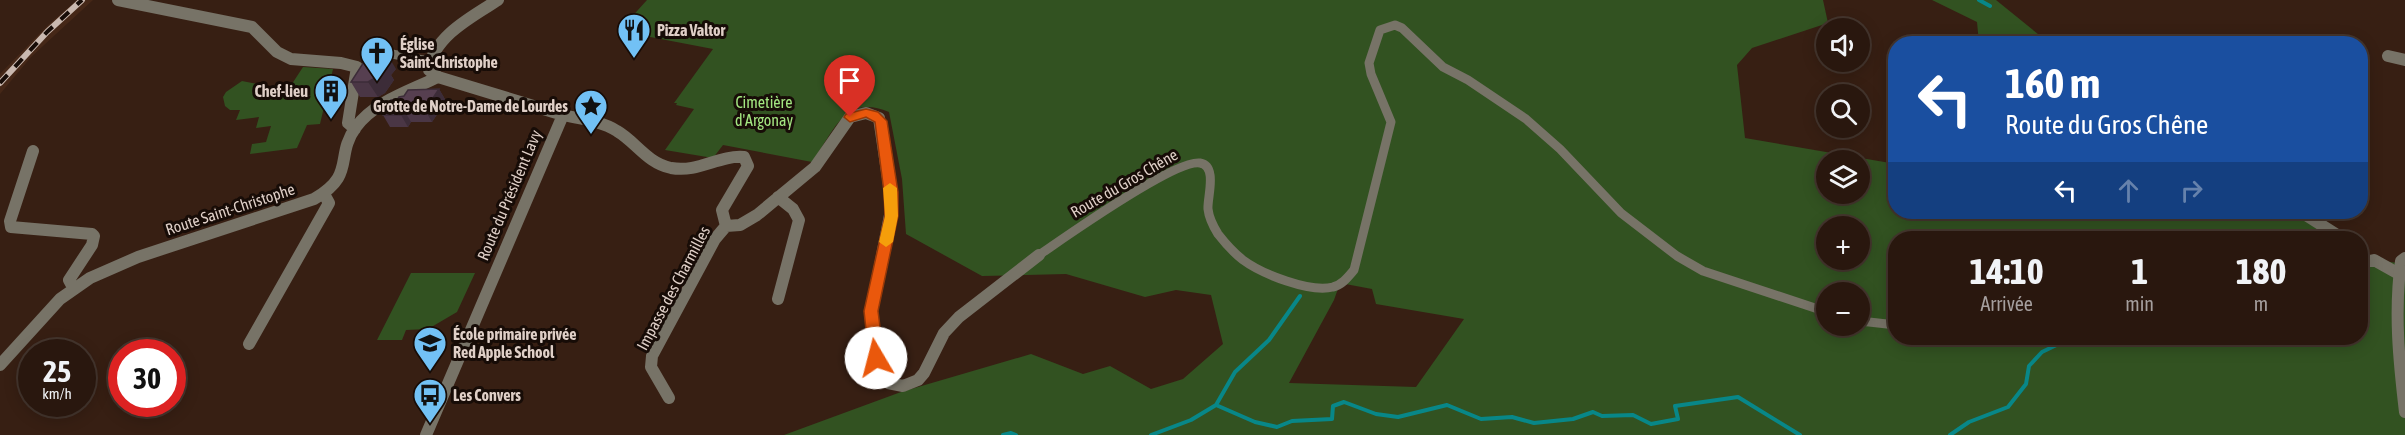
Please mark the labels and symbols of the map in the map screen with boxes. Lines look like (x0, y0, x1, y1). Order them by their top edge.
restaurant icon: Pizza Valtor (616, 12, 652, 59)
place label: Pizza Valtor (657, 21, 726, 39)
church icon: Église Saint-Christophe (359, 35, 395, 82)
place label: Église Saint-Christophe (400, 35, 498, 71)
pin (824, 55, 875, 117)
building icon: Chef-lieu (313, 73, 349, 120)
place label: Chef-lieu (254, 82, 308, 100)
place icon: Grotte de Notre-Dame de Lourdes (573, 88, 609, 135)
park label: Cimetière d'Argonay (735, 93, 793, 130)
place label: Grotte de Notre-Dame de Lourdes (373, 97, 568, 115)
street label: Route du Président Lavy (473, 127, 546, 263)
street label: Route du Gros Chêne (1067, 145, 1181, 221)
street label: Route Saint-Christophe (163, 180, 297, 239)
street label: Impasse des Charmilles (633, 223, 714, 353)
school or university icon: École primaire privée Red Apple School (412, 325, 448, 372)
place label: École primaire privée Red Apple School (453, 325, 576, 361)
position arrow (844, 326, 908, 390)
speed limit sign: 30 (108, 339, 186, 417)
bus stop icon: Les Convers (412, 377, 448, 424)
place label: Les Convers (453, 386, 521, 404)

